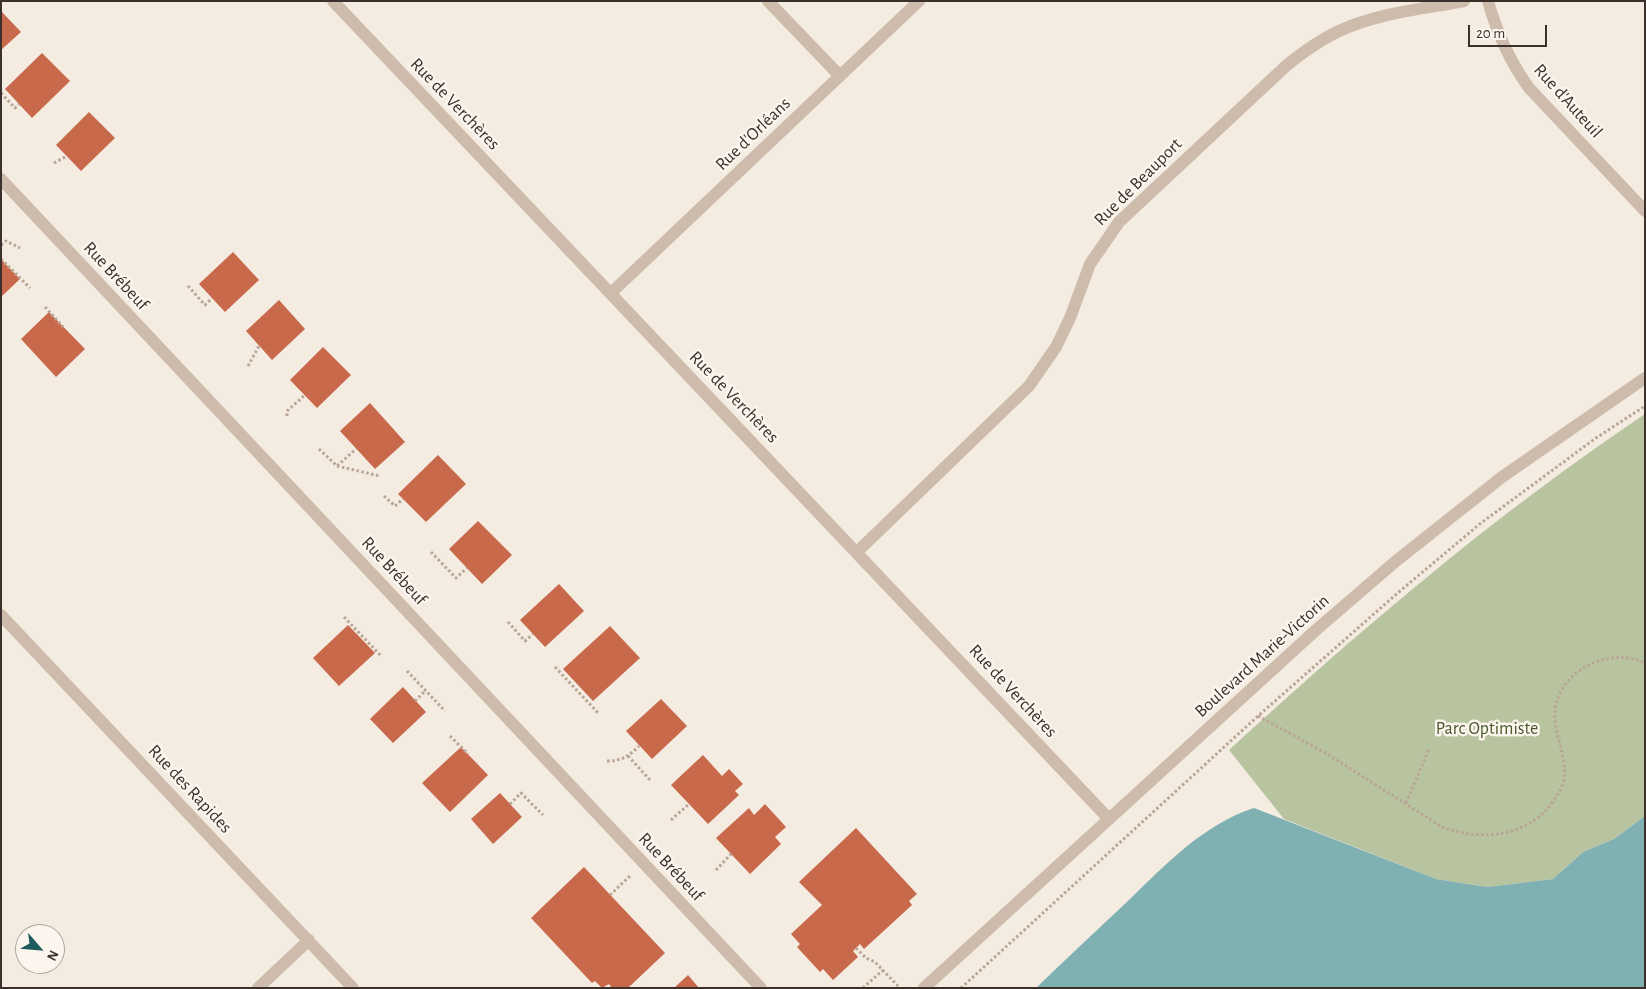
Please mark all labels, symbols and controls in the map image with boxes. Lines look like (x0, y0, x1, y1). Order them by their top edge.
scale bar (1471, 15, 1550, 47)
text: 20 m (1476, 26, 1505, 41)
street label: Rue de Verchères (406, 54, 504, 154)
street label: Rue d'Auteuil (1529, 59, 1607, 143)
street label: Rue d'Orléans (711, 93, 795, 175)
street label: Rue de Beauport (1090, 134, 1186, 230)
street label: Rue Brébeuf (79, 237, 153, 315)
street label: Rue de Verchères (685, 347, 783, 447)
street label: Rue Brébeuf (357, 532, 431, 610)
street label: Boulevard Marie-Victorin (1190, 590, 1334, 722)
street label: Rue de Verchères (964, 640, 1062, 742)
park label: Parc Optimiste (1436, 718, 1538, 740)
street label: Rue des Rapides (144, 740, 236, 838)
street label: Rue Brébeuf (634, 828, 708, 906)
north arrow (15, 924, 65, 974)
text: N (44, 948, 61, 963)

